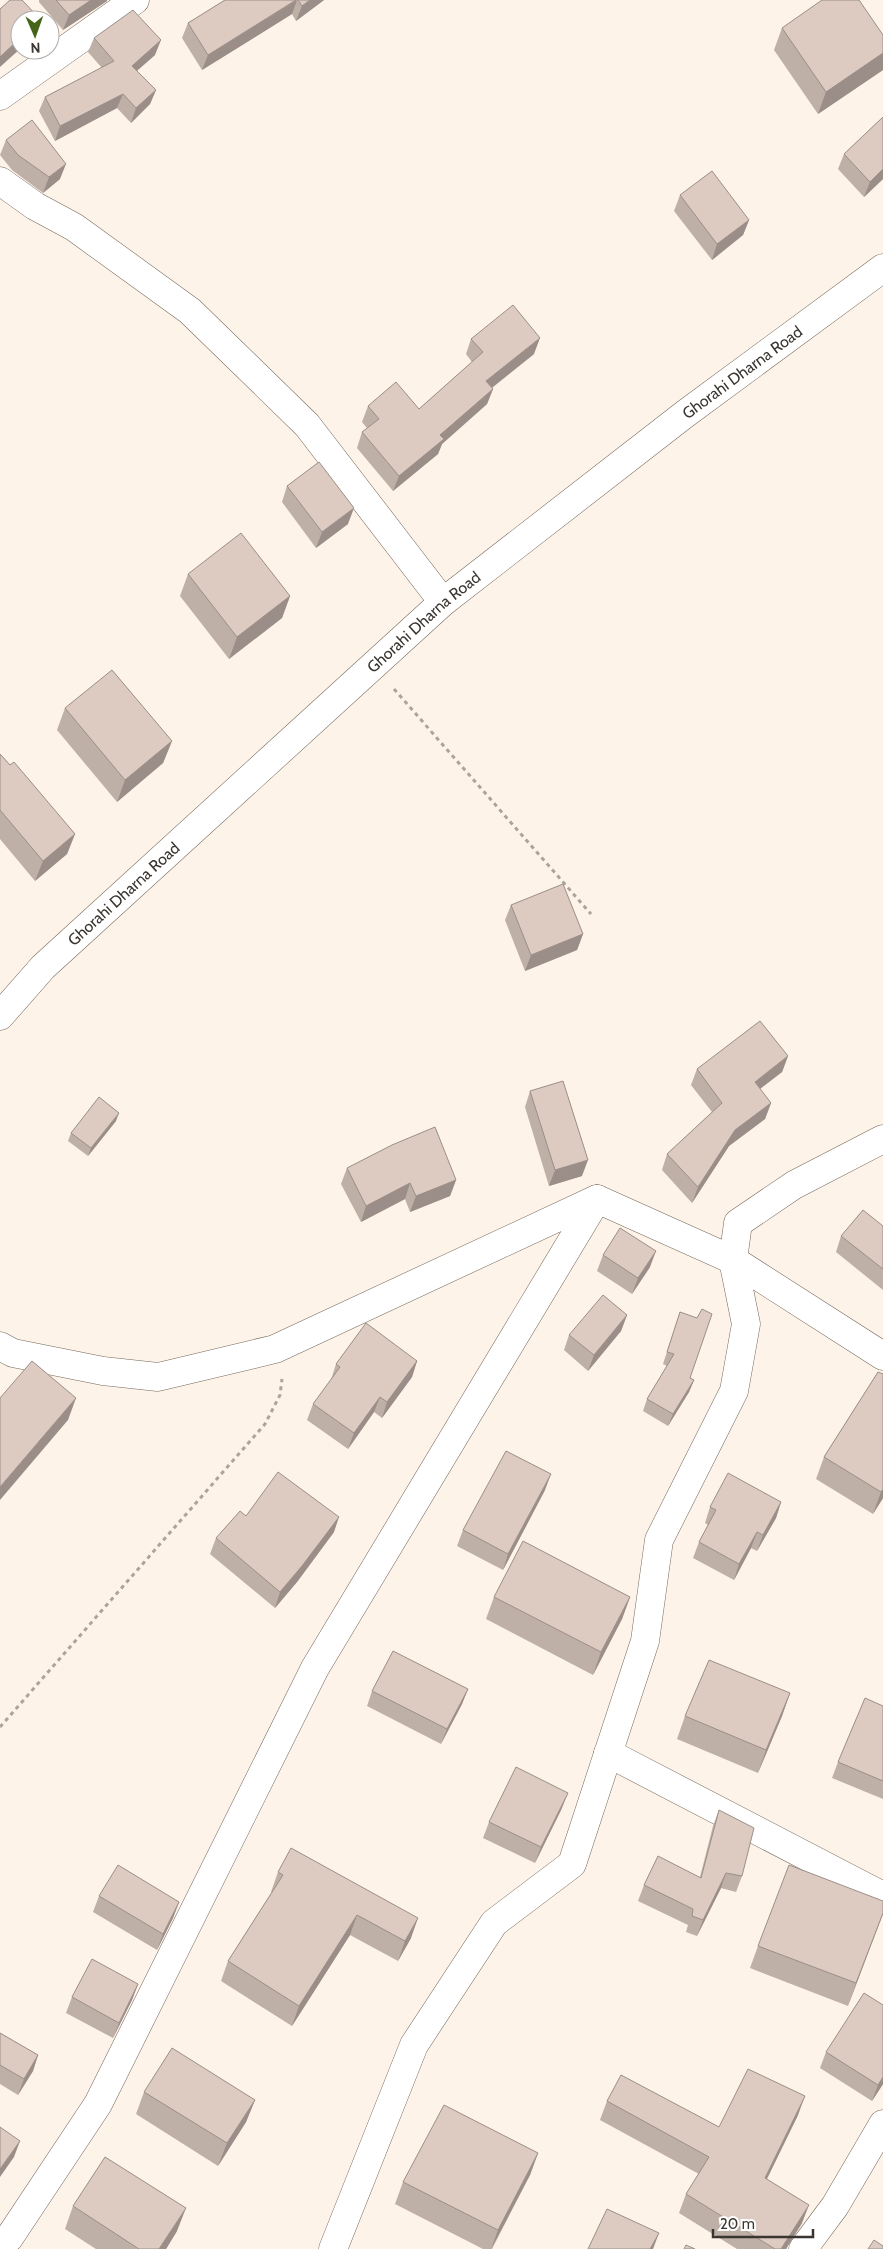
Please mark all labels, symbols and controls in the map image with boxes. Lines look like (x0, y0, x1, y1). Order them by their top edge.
north arrow (10, 10, 60, 60)
text: N (30, 39, 41, 57)
street label: Ghorahi Dharna Road (678, 321, 806, 422)
street label: Ghorahi Dharna Road (363, 567, 484, 676)
street label: Ghorahi Dharna Road (64, 838, 183, 949)
scale bar (713, 2206, 813, 2238)
text: 20 m (720, 2215, 755, 2233)

